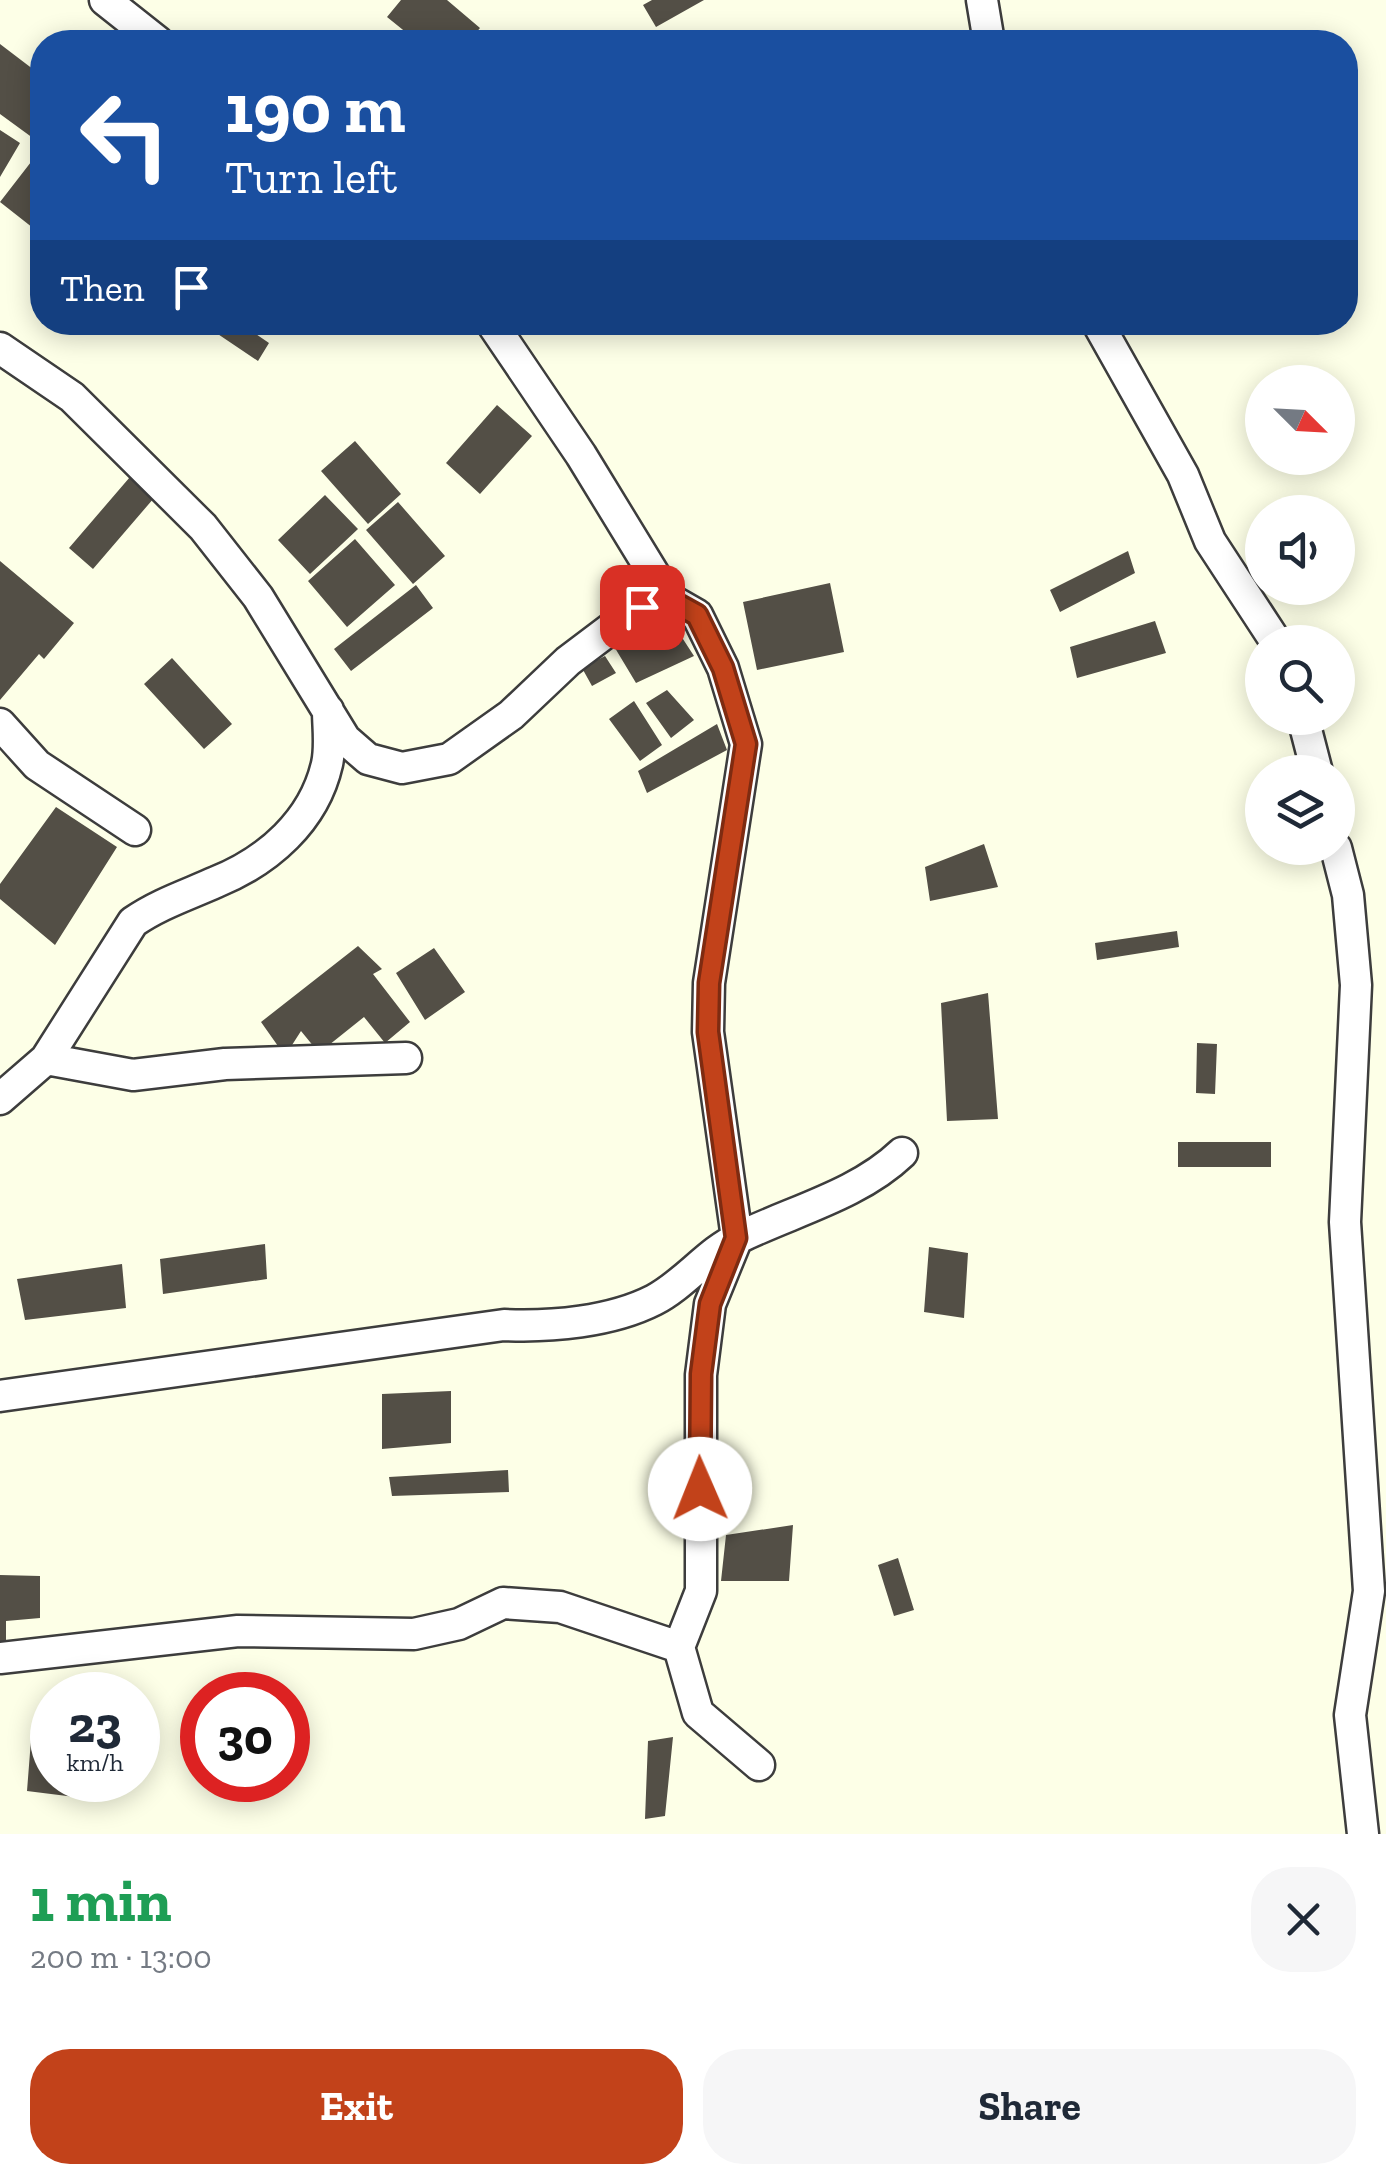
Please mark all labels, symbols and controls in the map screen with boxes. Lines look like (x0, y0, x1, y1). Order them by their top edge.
text: 190 m (225, 66, 405, 150)
icon: left (60, 70, 190, 200)
text: Turn left (225, 151, 397, 205)
icon: arrive (164, 260, 219, 315)
text: Then (60, 265, 144, 311)
north arrow (1245, 365, 1355, 475)
map controls (1245, 365, 1355, 865)
button: sound (1245, 495, 1355, 605)
pin (600, 565, 685, 650)
icon: arrive (615, 580, 670, 635)
button: search (1245, 625, 1355, 735)
button: layers (1245, 755, 1355, 865)
position arrow (648, 1437, 752, 1541)
speed limit sign: 30 (180, 1672, 310, 1802)
text: 23 (68, 1695, 122, 1755)
text: km/h (66, 1747, 124, 1777)
text: 1 min (30, 1864, 172, 1936)
button: close (1251, 1867, 1356, 1972)
text: 200 m · 13:00 (30, 1938, 212, 1976)
button: Exit (30, 2049, 683, 2164)
button: Share (703, 2049, 1356, 2164)

